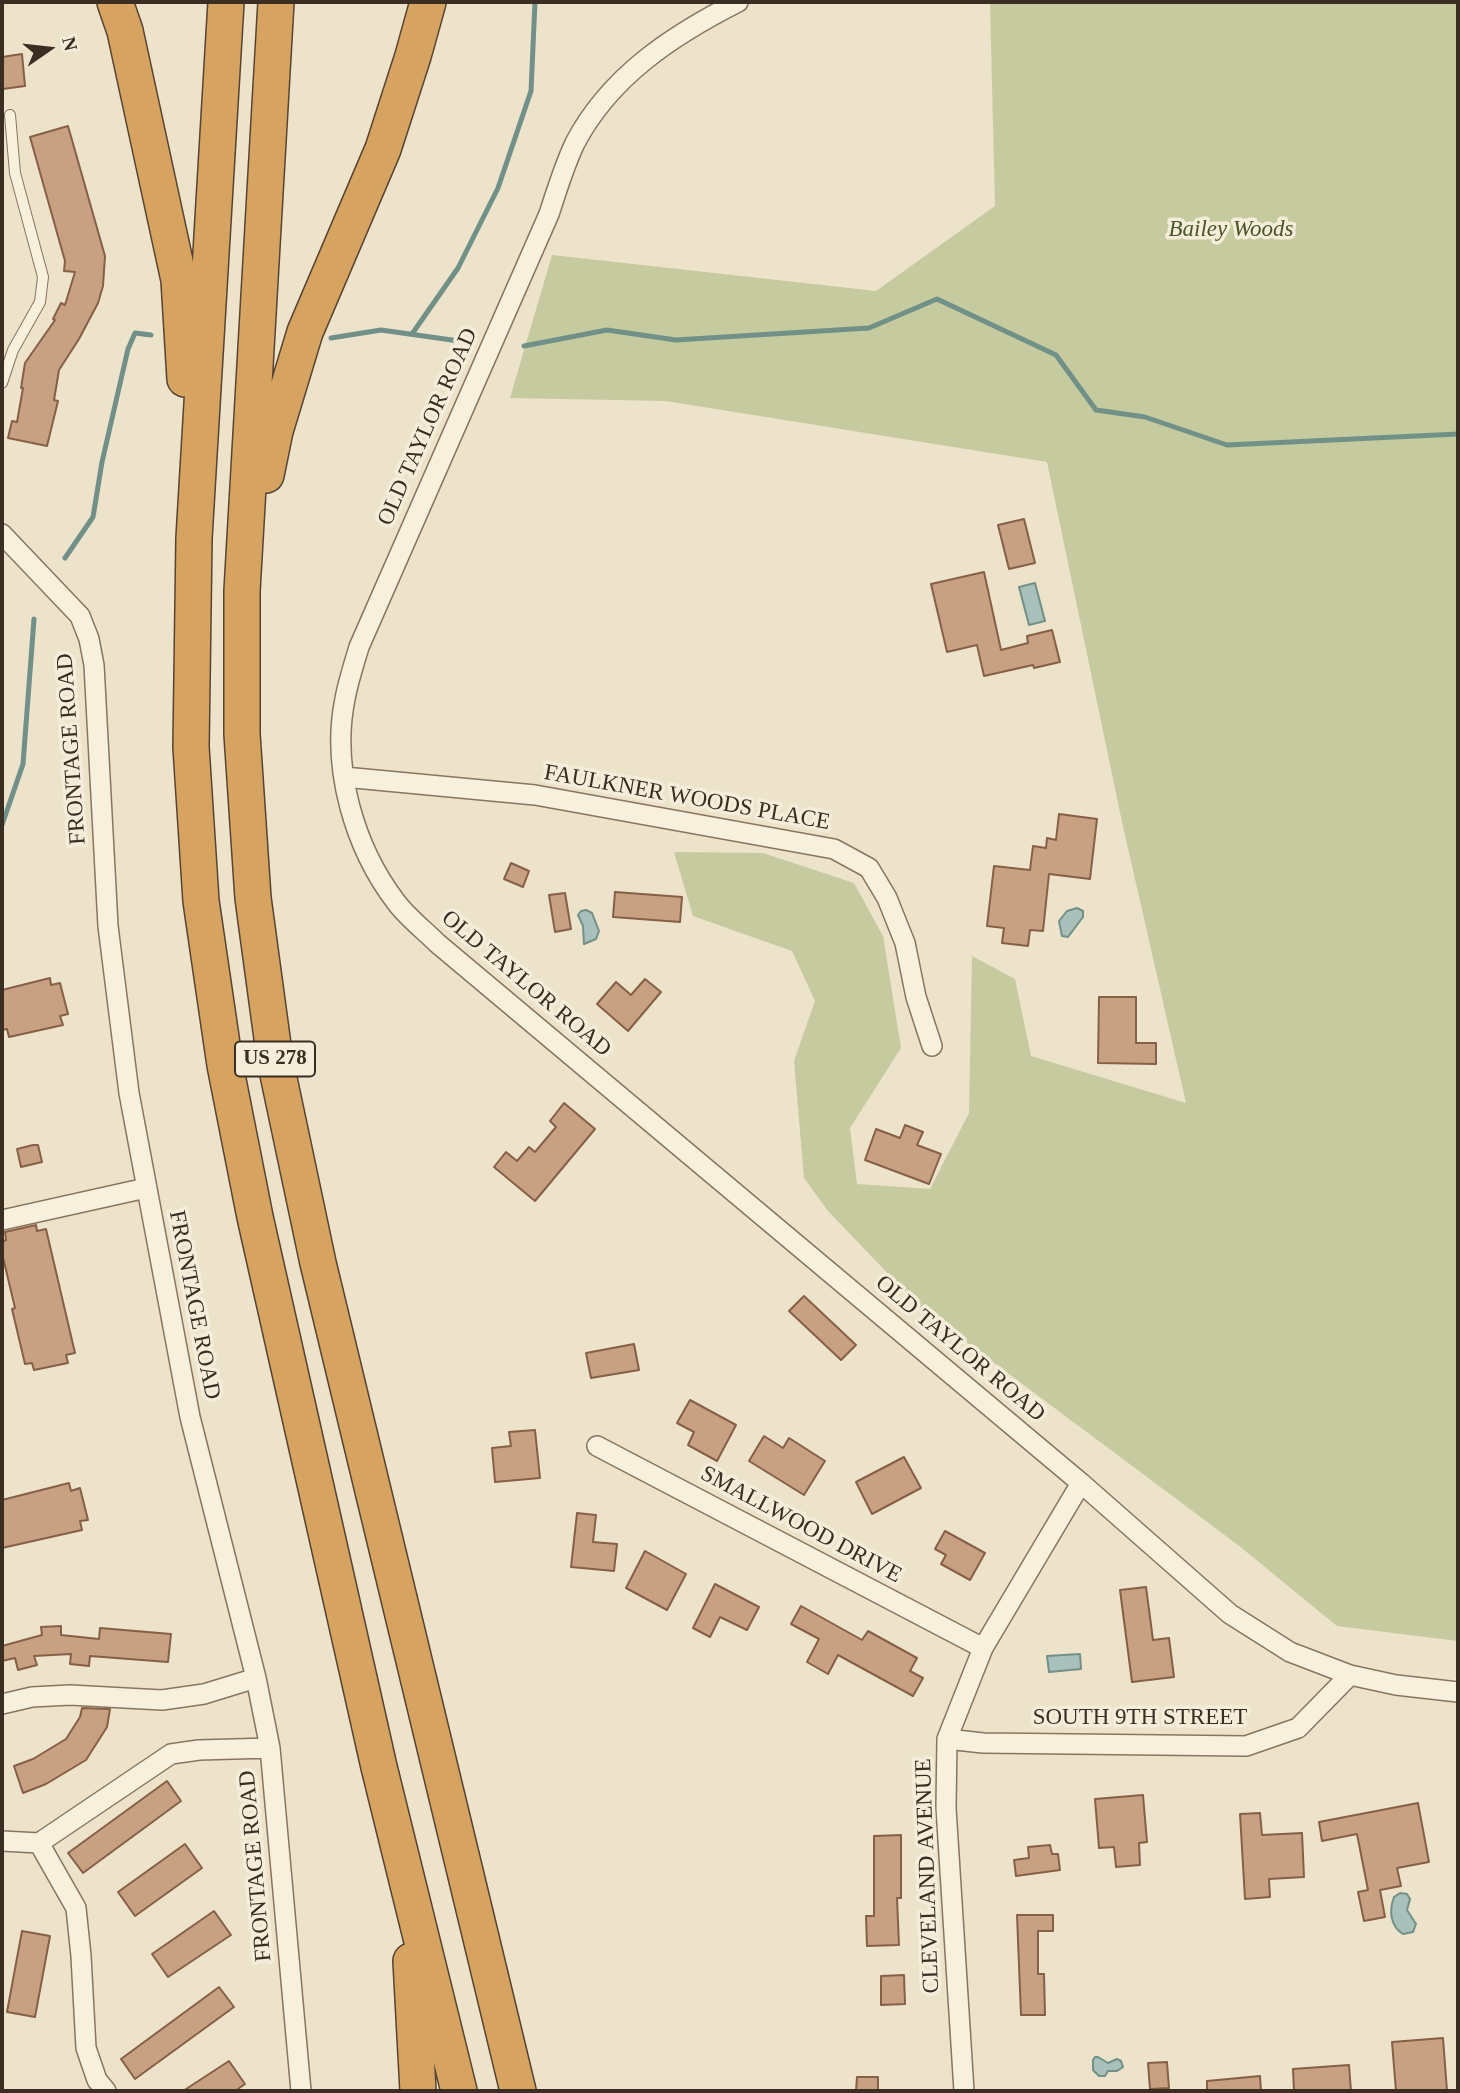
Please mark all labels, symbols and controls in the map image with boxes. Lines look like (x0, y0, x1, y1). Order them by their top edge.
north arrow (14, 14, 84, 84)
text: N (58, 35, 82, 53)
park label: Bailey Woods (1169, 216, 1293, 244)
street label: OLD TAYLOR ROAD (372, 324, 484, 530)
street label: FRONTAGE ROAD (52, 652, 92, 846)
street label: FAULKNER WOODS PLACE (542, 759, 832, 837)
street label: OLD TAYLOR ROAD (435, 905, 617, 1063)
road number: US 278 (235, 1042, 315, 1076)
street label: FRONTAGE ROAD (162, 1208, 226, 1402)
street label: OLD TAYLOR ROAD (869, 1270, 1051, 1428)
street label: SMALLWOOD DRIVE (696, 1460, 906, 1590)
street label: SOUTH 9TH STREET (1033, 1704, 1247, 1732)
street label: CLEVELAND AVENUE (910, 1758, 946, 1994)
street label: FRONTAGE ROAD (234, 1769, 278, 1963)

